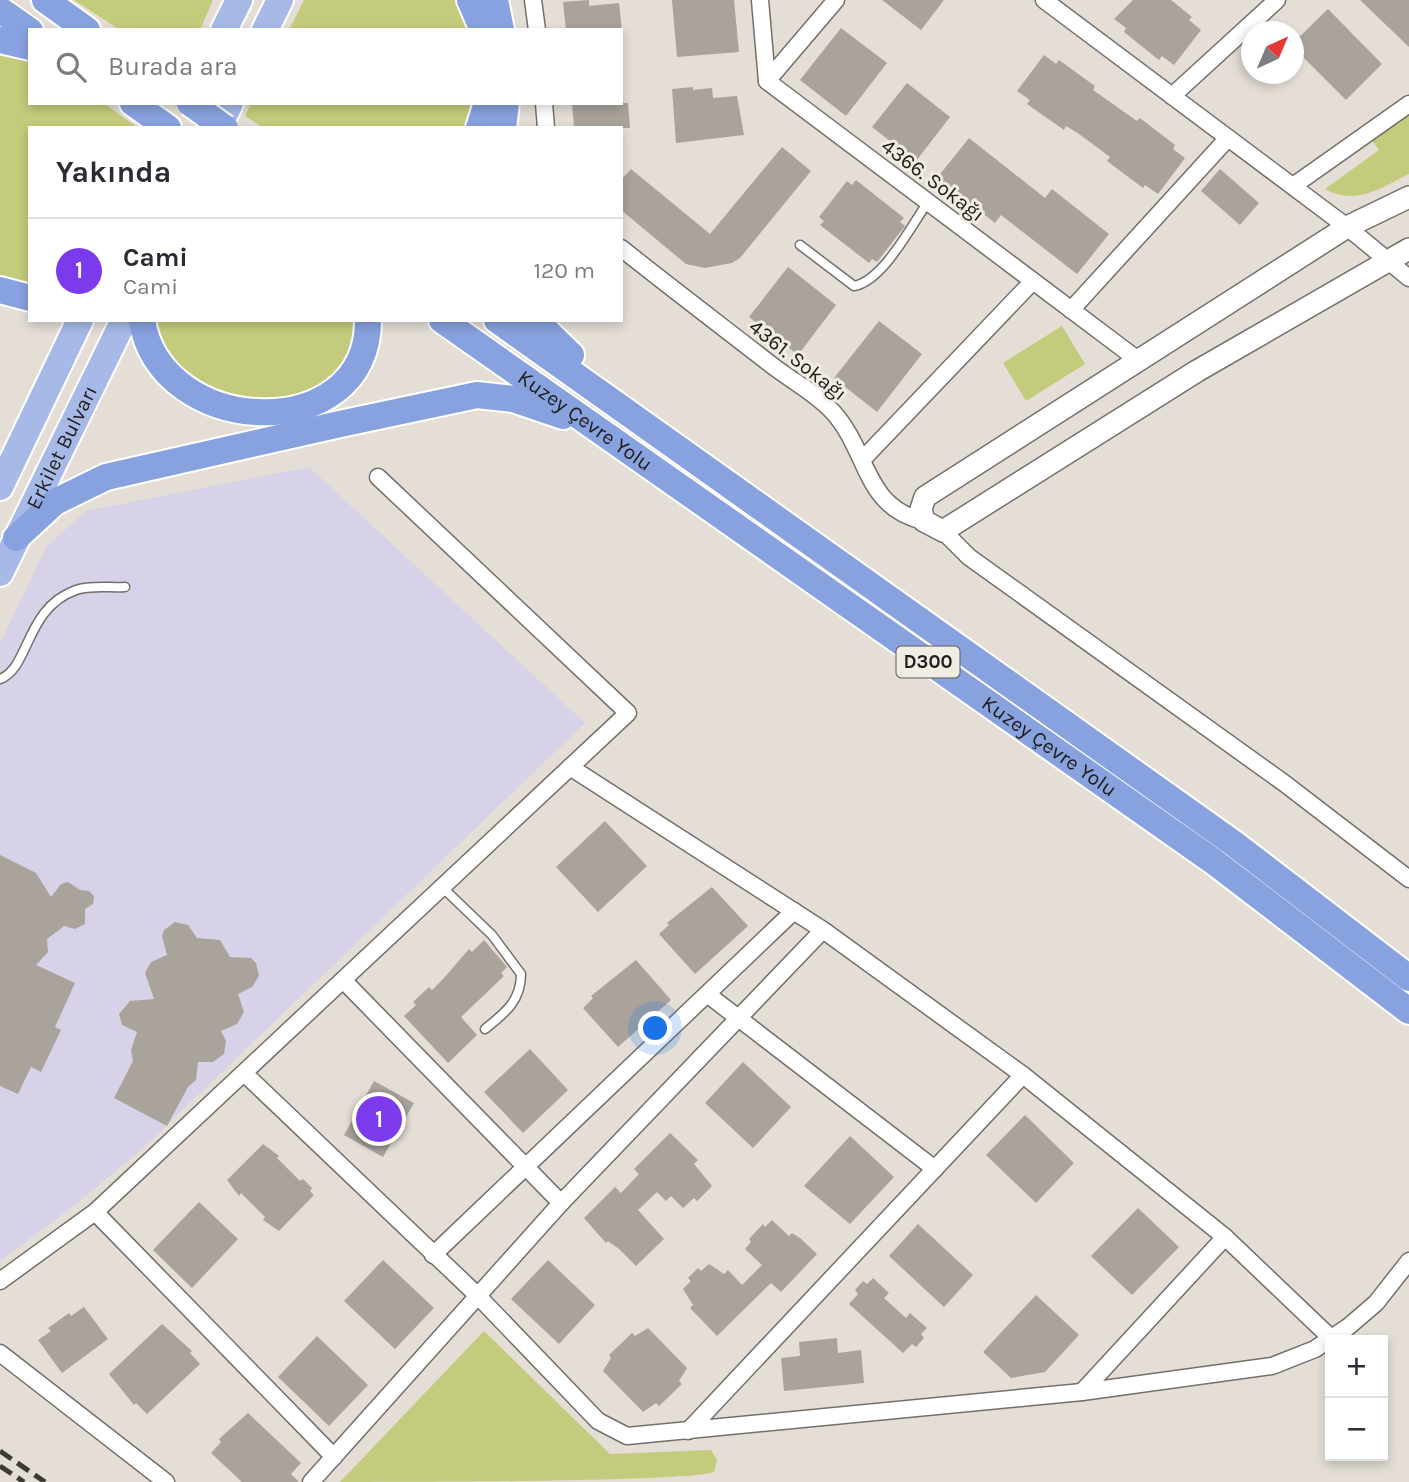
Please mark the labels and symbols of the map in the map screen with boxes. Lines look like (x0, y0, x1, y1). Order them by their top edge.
north arrow (1241, 21, 1304, 84)
street label: 4366. Sokağı (877, 134, 989, 226)
street label: 4361. Sokağı (744, 314, 852, 406)
street label: Kuzey Çevre Yolu (513, 365, 657, 476)
street label: Erkilet Bulvarı (21, 381, 102, 513)
road number: D300 (897, 646, 960, 678)
street label: Kuzey Çevre Yolu (977, 691, 1121, 802)
your location (638, 1011, 672, 1045)
pin: 1 (356, 1093, 402, 1145)

